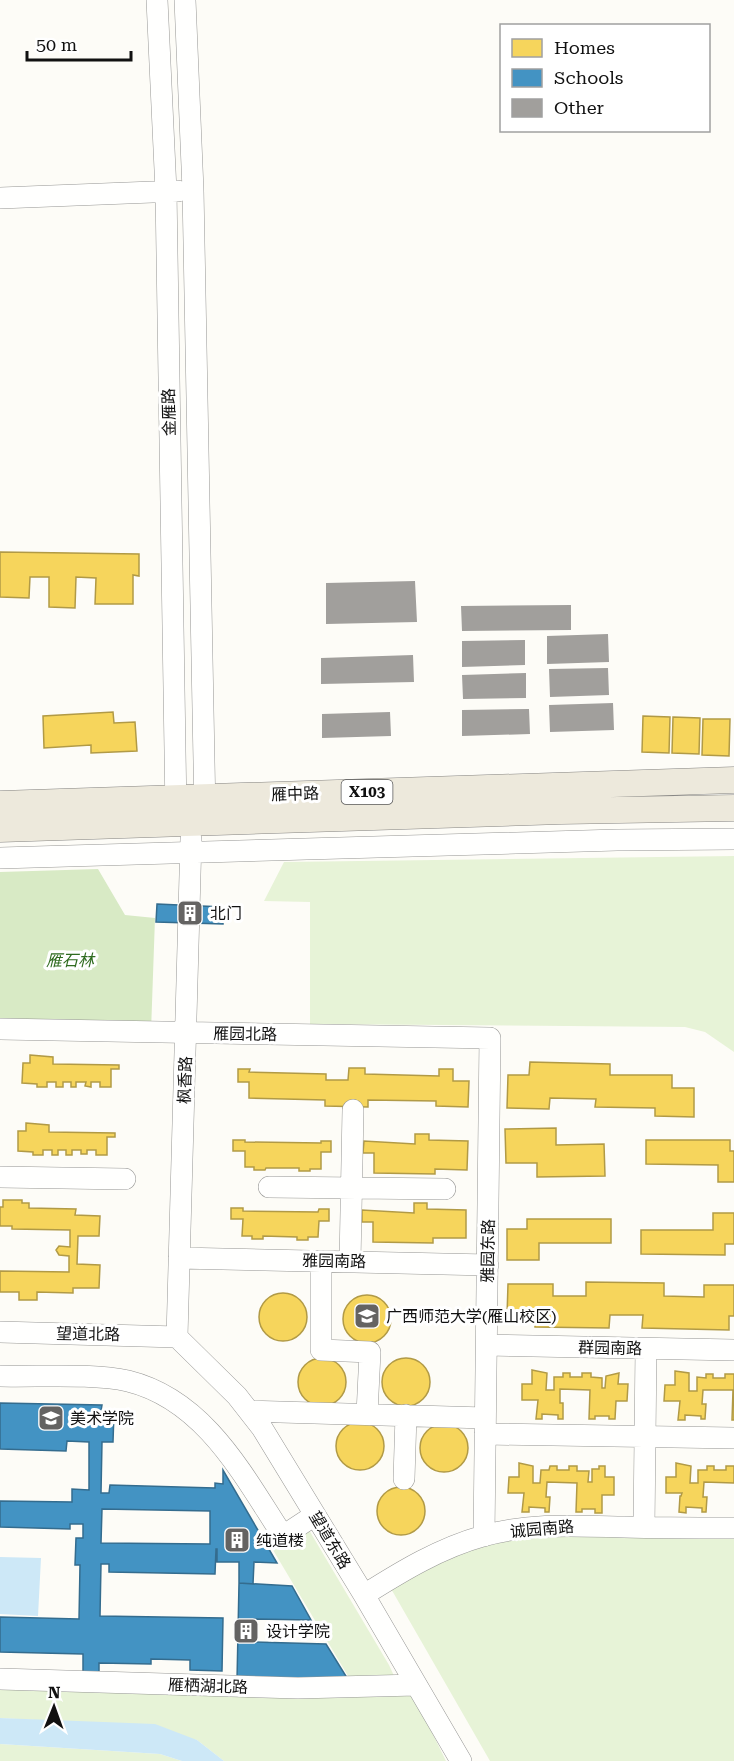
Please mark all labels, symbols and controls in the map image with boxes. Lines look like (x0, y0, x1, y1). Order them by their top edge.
scale bar (27, 24, 130, 62)
legend (500, 24, 710, 132)
text: 50 m (36, 34, 77, 55)
text: Homes (554, 37, 615, 58)
text: Schools (554, 67, 623, 88)
text: Other (554, 97, 604, 118)
street label: 金雁路 (159, 388, 179, 436)
road number: X103 (342, 780, 392, 804)
street label: 雁中路 (271, 784, 319, 804)
building icon: 北门 (175, 898, 205, 928)
place label: 北门 (210, 904, 242, 923)
park label: 雁石林 (46, 951, 96, 970)
street label: 雁园北路 (213, 1024, 277, 1044)
street label: 枫香路 (175, 1056, 195, 1104)
street label: 雅园东路 (478, 1219, 498, 1283)
street label: 雅园南路 (302, 1251, 366, 1271)
school or university icon: 广西师范大学(雁山校区) (352, 1301, 382, 1331)
place label: 广西师范大学(雁山校区) (386, 1307, 556, 1326)
street label: 望道北路 (56, 1324, 120, 1344)
street label: 群园南路 (578, 1338, 642, 1358)
school or university icon: 美术学院 (36, 1403, 66, 1433)
place label: 美术学院 (70, 1409, 134, 1428)
street label: 望道东路 (305, 1508, 355, 1572)
street label: 诚园南路 (509, 1517, 575, 1541)
building icon: 纯道楼 (222, 1525, 252, 1555)
place label: 纯道楼 (256, 1531, 304, 1550)
building icon: 设计学院 (231, 1616, 261, 1646)
place label: 设计学院 (266, 1622, 330, 1641)
street label: 雁栖湖北路 (168, 1675, 248, 1697)
north arrow (24, 1677, 84, 1737)
text: N (48, 1683, 61, 1702)

